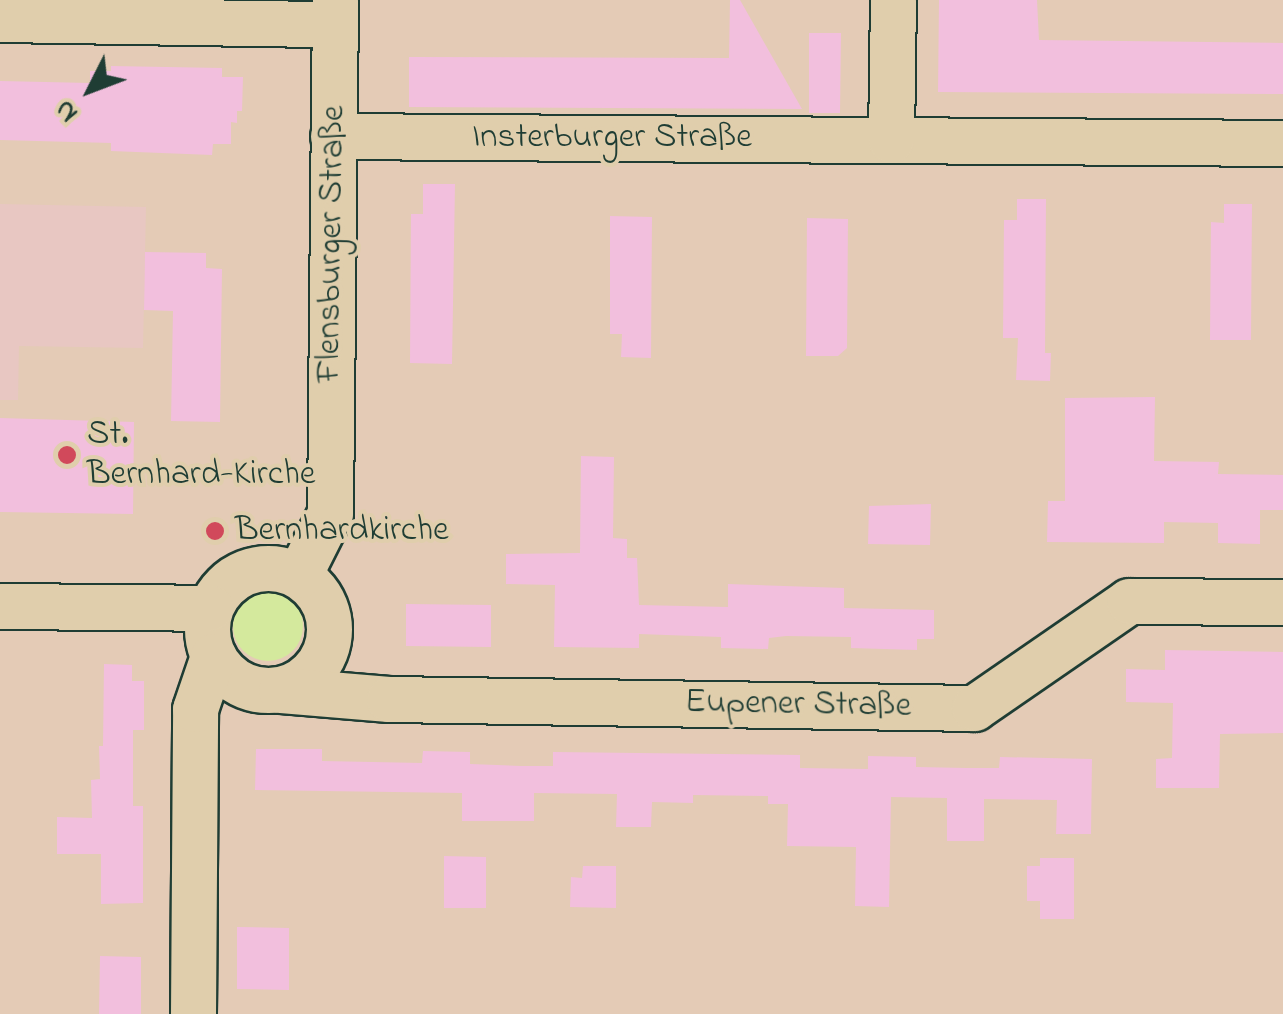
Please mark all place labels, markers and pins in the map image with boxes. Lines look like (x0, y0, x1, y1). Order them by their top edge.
place label: St. Bernhard-Kirche (87, 414, 315, 496)
marker: St. Bernhard-Kirche (56, 444, 78, 466)
place label: Bernhardkirche (235, 510, 449, 552)
marker: Bernhardkirche (204, 520, 226, 542)

